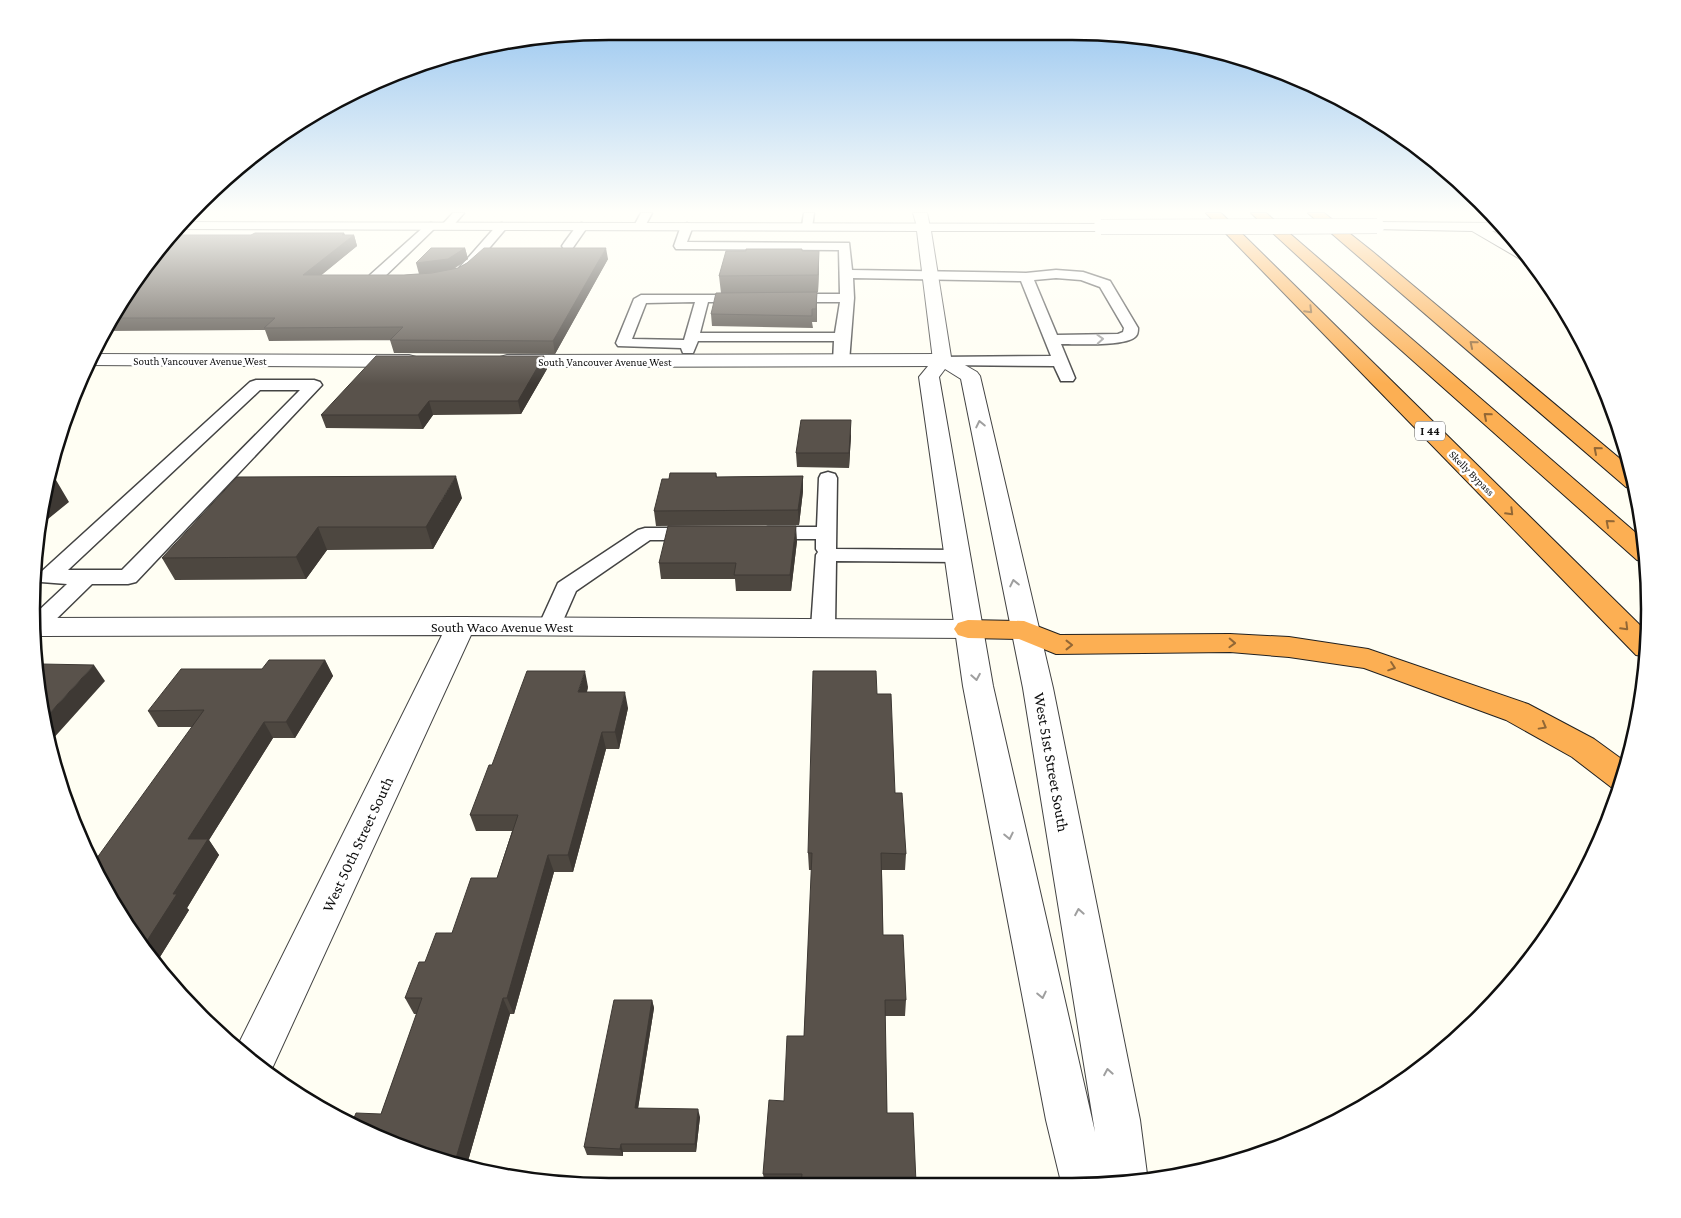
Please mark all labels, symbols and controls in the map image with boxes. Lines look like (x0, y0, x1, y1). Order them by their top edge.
one-way arrow (1304, 304, 1313, 313)
one-way arrow (1097, 334, 1105, 345)
one-way arrow (1470, 341, 1479, 350)
street label: South Vancouver Avenue West (133, 355, 267, 367)
street label: South Vancouver Avenue West (538, 356, 672, 368)
one-way arrow (1483, 413, 1492, 422)
one-way arrow (975, 419, 986, 428)
road number: I 44 (1415, 422, 1445, 441)
one-way arrow (1593, 446, 1602, 455)
street label: Skelly Bypass (1446, 448, 1497, 499)
one-way arrow (1505, 506, 1514, 515)
one-way arrow (1606, 520, 1615, 529)
one-way arrow (1009, 578, 1020, 587)
street label: South Waco Avenue West (431, 619, 573, 635)
one-way arrow (1619, 621, 1628, 630)
one-way arrow (1228, 638, 1236, 649)
one-way arrow (1066, 640, 1074, 650)
one-way arrow (1387, 661, 1396, 671)
one-way arrow (971, 673, 981, 682)
street label: West 51st Street South (1031, 691, 1072, 834)
one-way arrow (1538, 720, 1547, 730)
street label: West 50th Street South (319, 773, 396, 915)
one-way arrow (1003, 832, 1014, 841)
one-way arrow (1075, 908, 1085, 916)
one-way arrow (1037, 991, 1047, 1000)
one-way arrow (1104, 1067, 1114, 1076)

